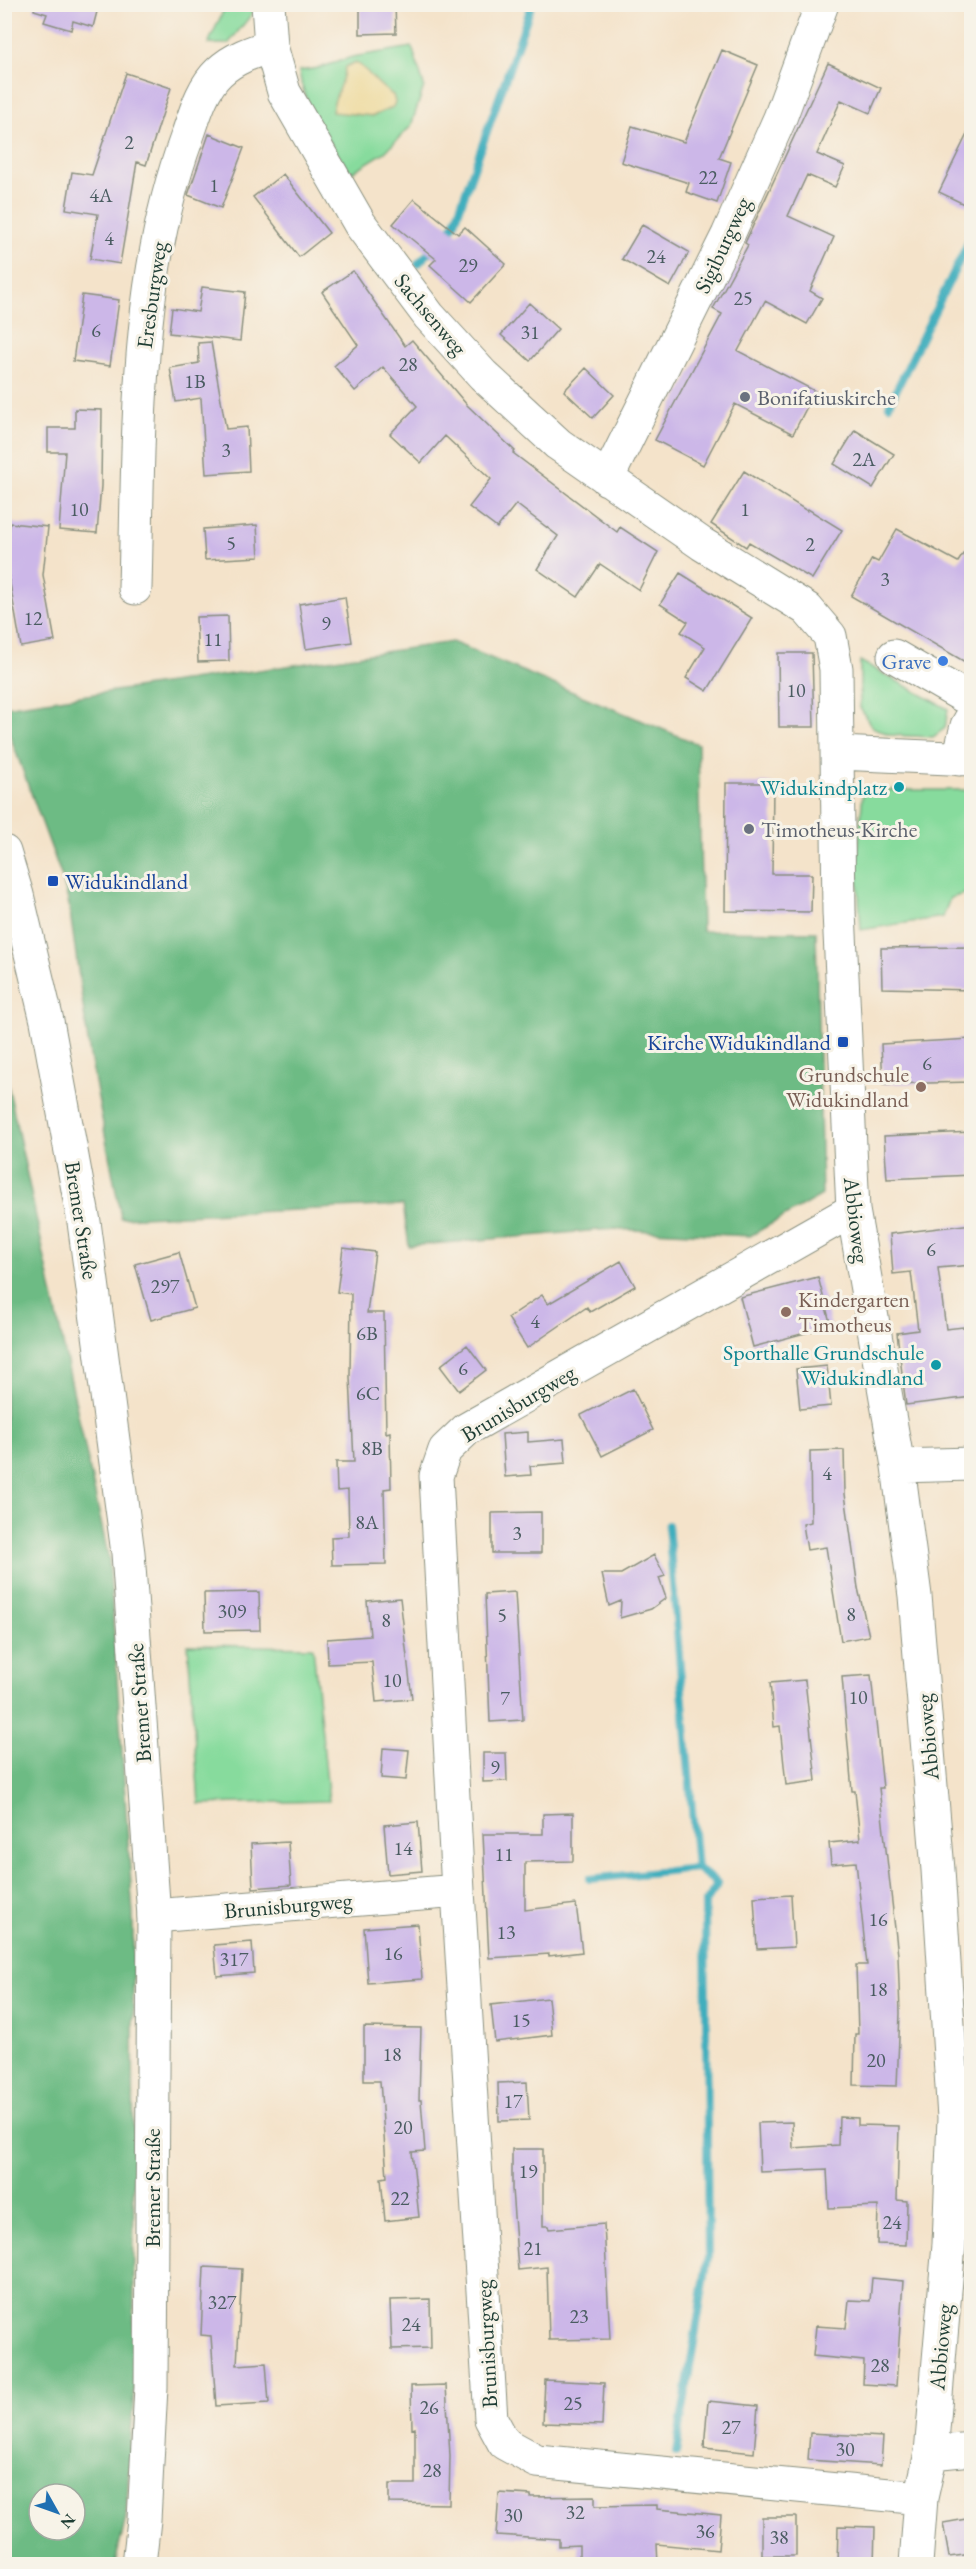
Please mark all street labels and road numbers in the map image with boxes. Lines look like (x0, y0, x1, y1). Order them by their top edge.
street label: Sigiburgweg (688, 192, 758, 298)
street label: Eresburgweg (130, 239, 173, 351)
street label: Sachsenweg (388, 267, 474, 362)
street label: Bremer Straße (58, 1159, 105, 1282)
street label: Abbioweg (837, 1174, 876, 1265)
street label: Brunisburgweg (456, 1358, 581, 1449)
street label: Bremer Straße (121, 1642, 158, 1763)
street label: Abbioweg (909, 1692, 946, 1782)
street label: Brunisburgweg (223, 1885, 354, 1926)
street label: Bremer Straße (138, 2128, 167, 2248)
street label: Brunisburgweg (469, 2279, 504, 2409)
street label: Abbioweg (922, 2302, 959, 2392)

